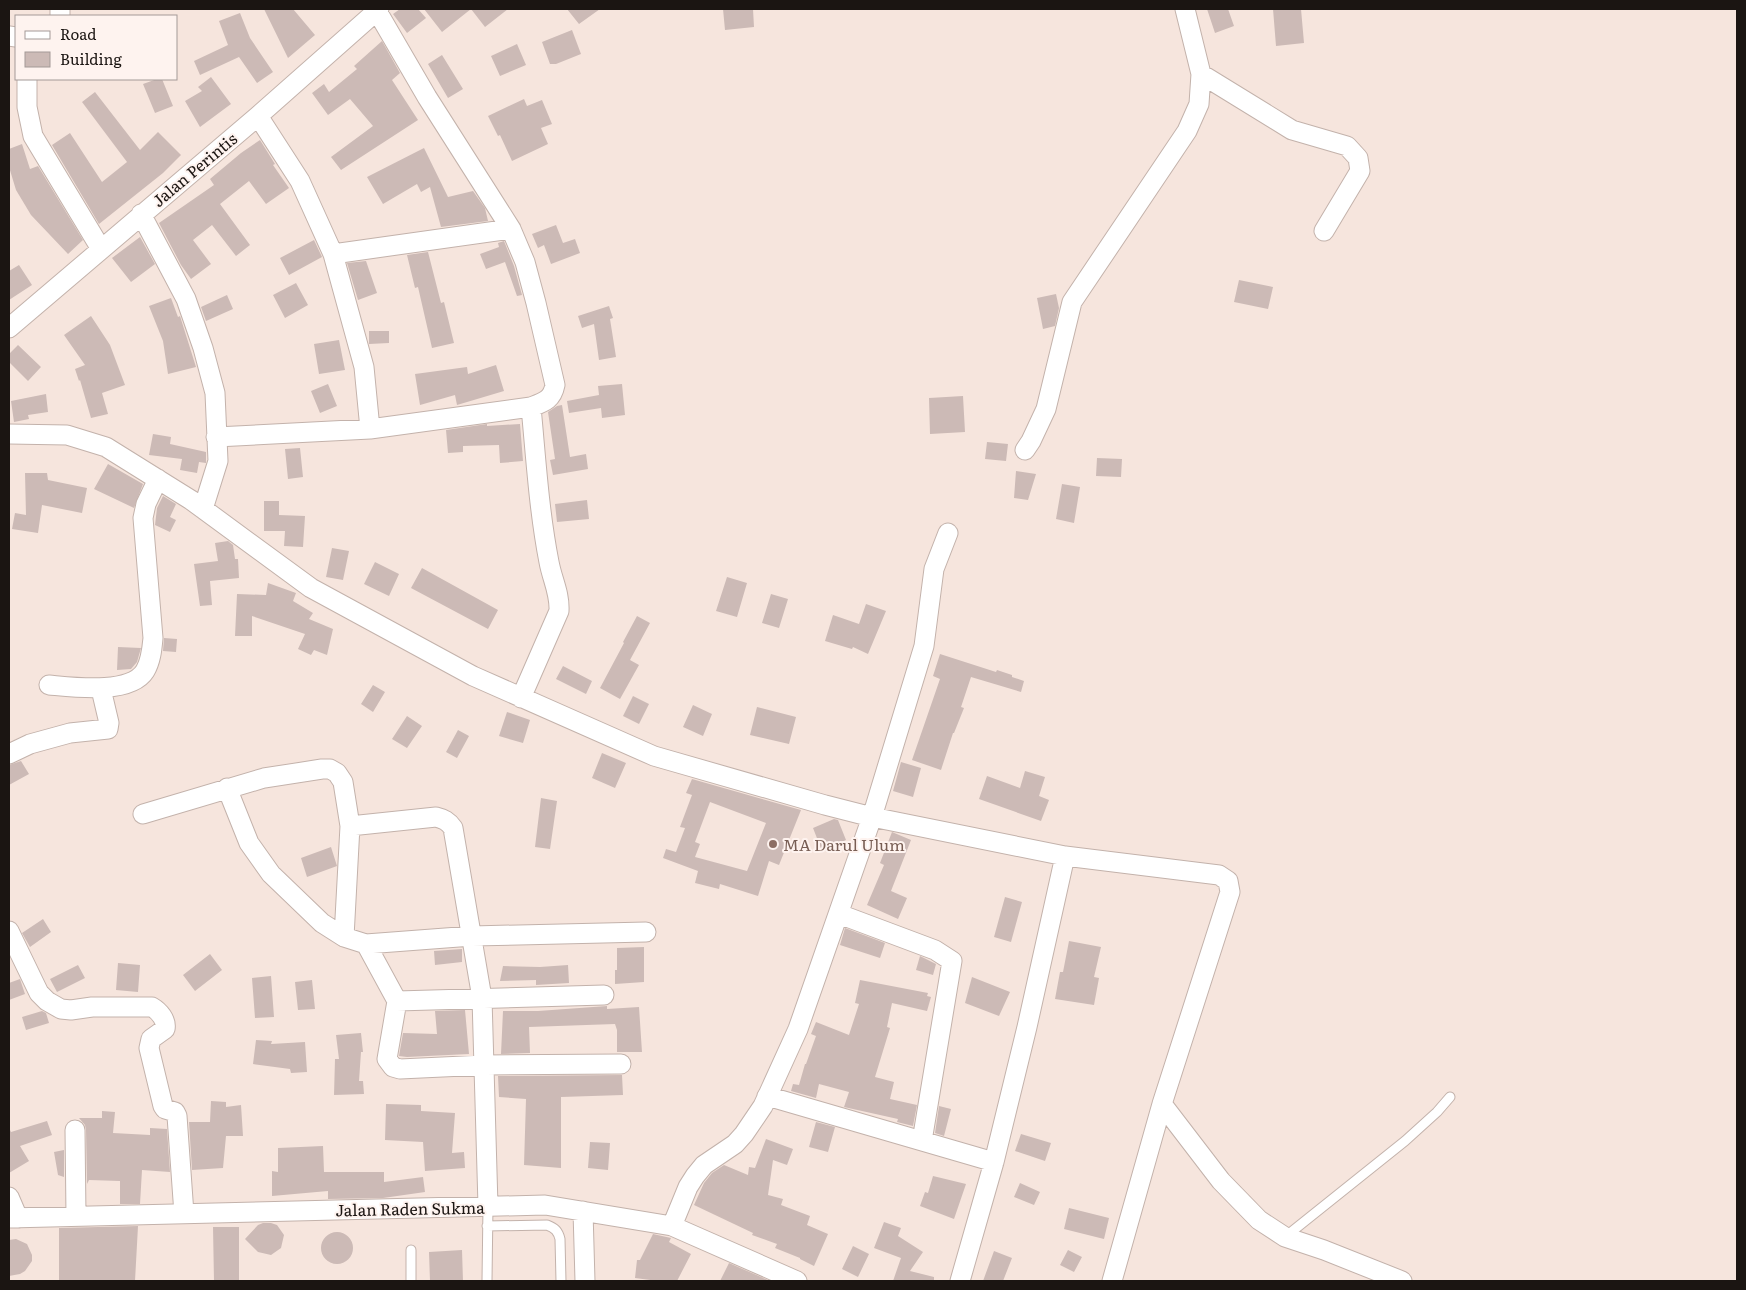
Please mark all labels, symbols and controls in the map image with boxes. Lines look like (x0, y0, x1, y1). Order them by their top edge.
legend (15, 15, 178, 80)
text: Road (60, 22, 96, 45)
text: Building (60, 47, 122, 70)
street label: Jalan Perintis (146, 126, 242, 212)
place label: MA Darul Ulum (783, 832, 905, 856)
marker: MA Darul Ulum (767, 838, 779, 850)
street label: Jalan Raden Sukma (335, 1195, 485, 1221)

